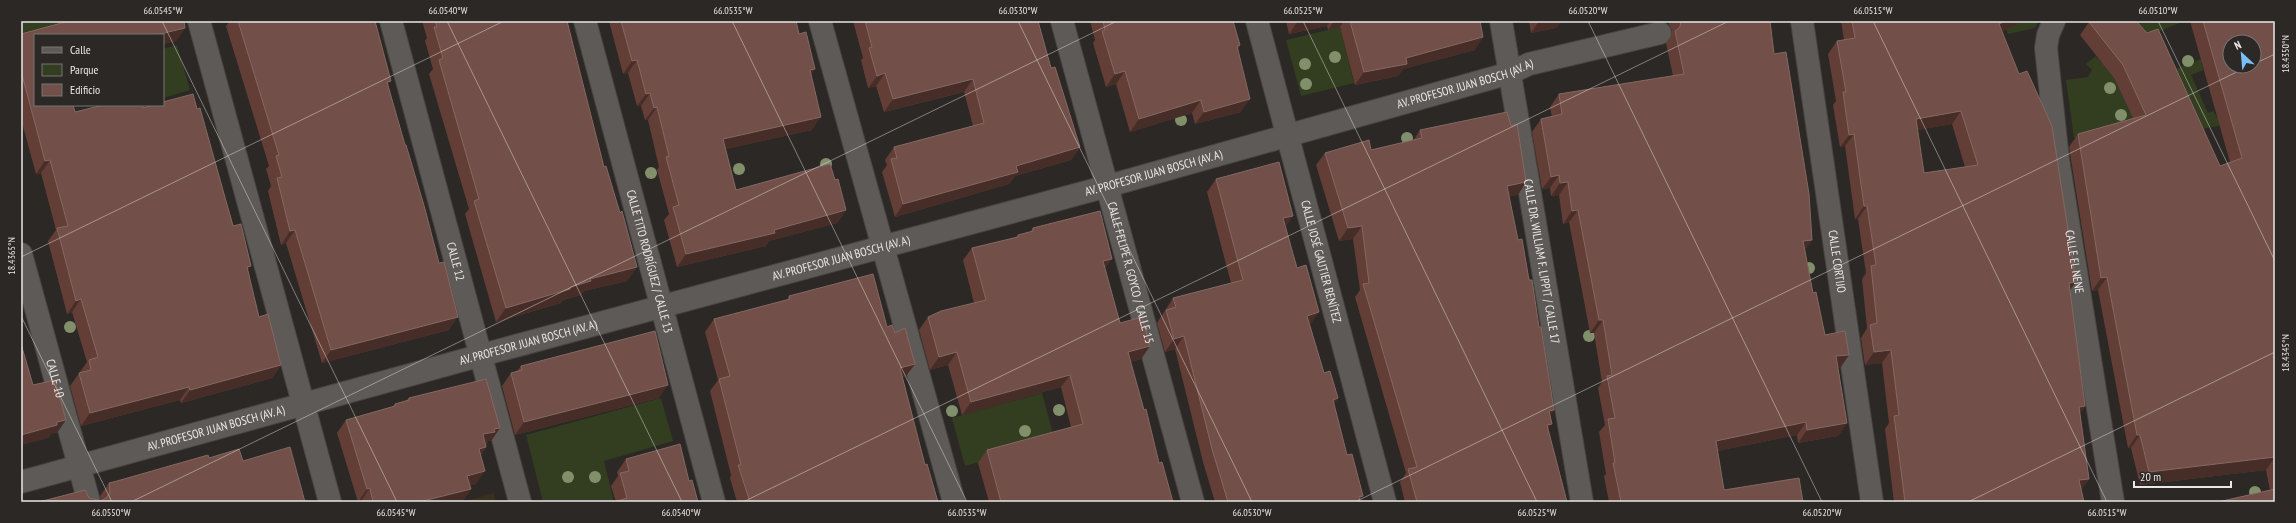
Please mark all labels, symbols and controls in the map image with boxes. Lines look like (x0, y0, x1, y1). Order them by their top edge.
text: 66.0545°W (144, 4, 183, 17)
text: 66.0540°W (429, 4, 468, 17)
text: 66.0535°W (714, 4, 753, 17)
text: 66.0530°W (999, 4, 1038, 17)
text: 66.0525°W (1284, 4, 1323, 17)
text: 66.0520°W (1569, 4, 1608, 17)
text: 66.0515°W (1854, 4, 1893, 17)
text: 66.0510°W (2139, 4, 2178, 17)
legend (34, 34, 164, 106)
north arrow (2222, 34, 2262, 74)
text: 18.4350°N (2279, 35, 2292, 73)
text: N (2232, 37, 2243, 53)
text: Calle (70, 42, 91, 57)
street label: AV. PROFESOR JUAN BOSCH (AV. A) (1395, 55, 1534, 111)
text: Parque (70, 62, 99, 77)
text: Edificio (70, 82, 100, 97)
street label: AV. PROFESOR JUAN BOSCH (AV. A) (1083, 146, 1224, 199)
street label: CALLE DR. WILLIAM F. LIPPIT / CALLE 17 (1521, 178, 1563, 345)
street label: CALLE TITO RODRÍGUEZ / CALLE 13 (624, 188, 676, 335)
street label: CALLE JOSÉ GAUTIER BENÍTEZ (1298, 199, 1345, 324)
street label: CALLE FELIPE R. GOYCO / CALLE 15 (1105, 200, 1158, 345)
street label: CALLE CORTIJO (1826, 229, 1850, 294)
street label: CALLE EL NENE (2062, 229, 2087, 294)
street label: AV. PROFESOR JUAN BOSCH (AV. A) (770, 232, 911, 283)
text: 18.4365°N (5, 237, 18, 275)
street label: CALLE 12 (444, 240, 468, 282)
street label: AV. PROFESOR JUAN BOSCH (AV. A) (458, 316, 599, 368)
text: 18.4345°N (2279, 334, 2292, 372)
street label: CALLE 10 (43, 357, 68, 399)
street label: AV. PROFESOR JUAN BOSCH (AV. A) (145, 402, 286, 454)
scale bar (2134, 463, 2231, 489)
text: 20 m (2140, 469, 2161, 484)
text: 66.0550°W (92, 506, 131, 519)
text: 66.0545°W (377, 506, 416, 519)
text: 66.0540°W (662, 506, 701, 519)
text: 66.0535°W (948, 506, 987, 519)
text: 66.0530°W (1233, 506, 1272, 519)
text: 66.0525°W (1518, 506, 1557, 519)
text: 66.0520°W (1803, 506, 1842, 519)
text: 66.0515°W (2088, 506, 2127, 519)

